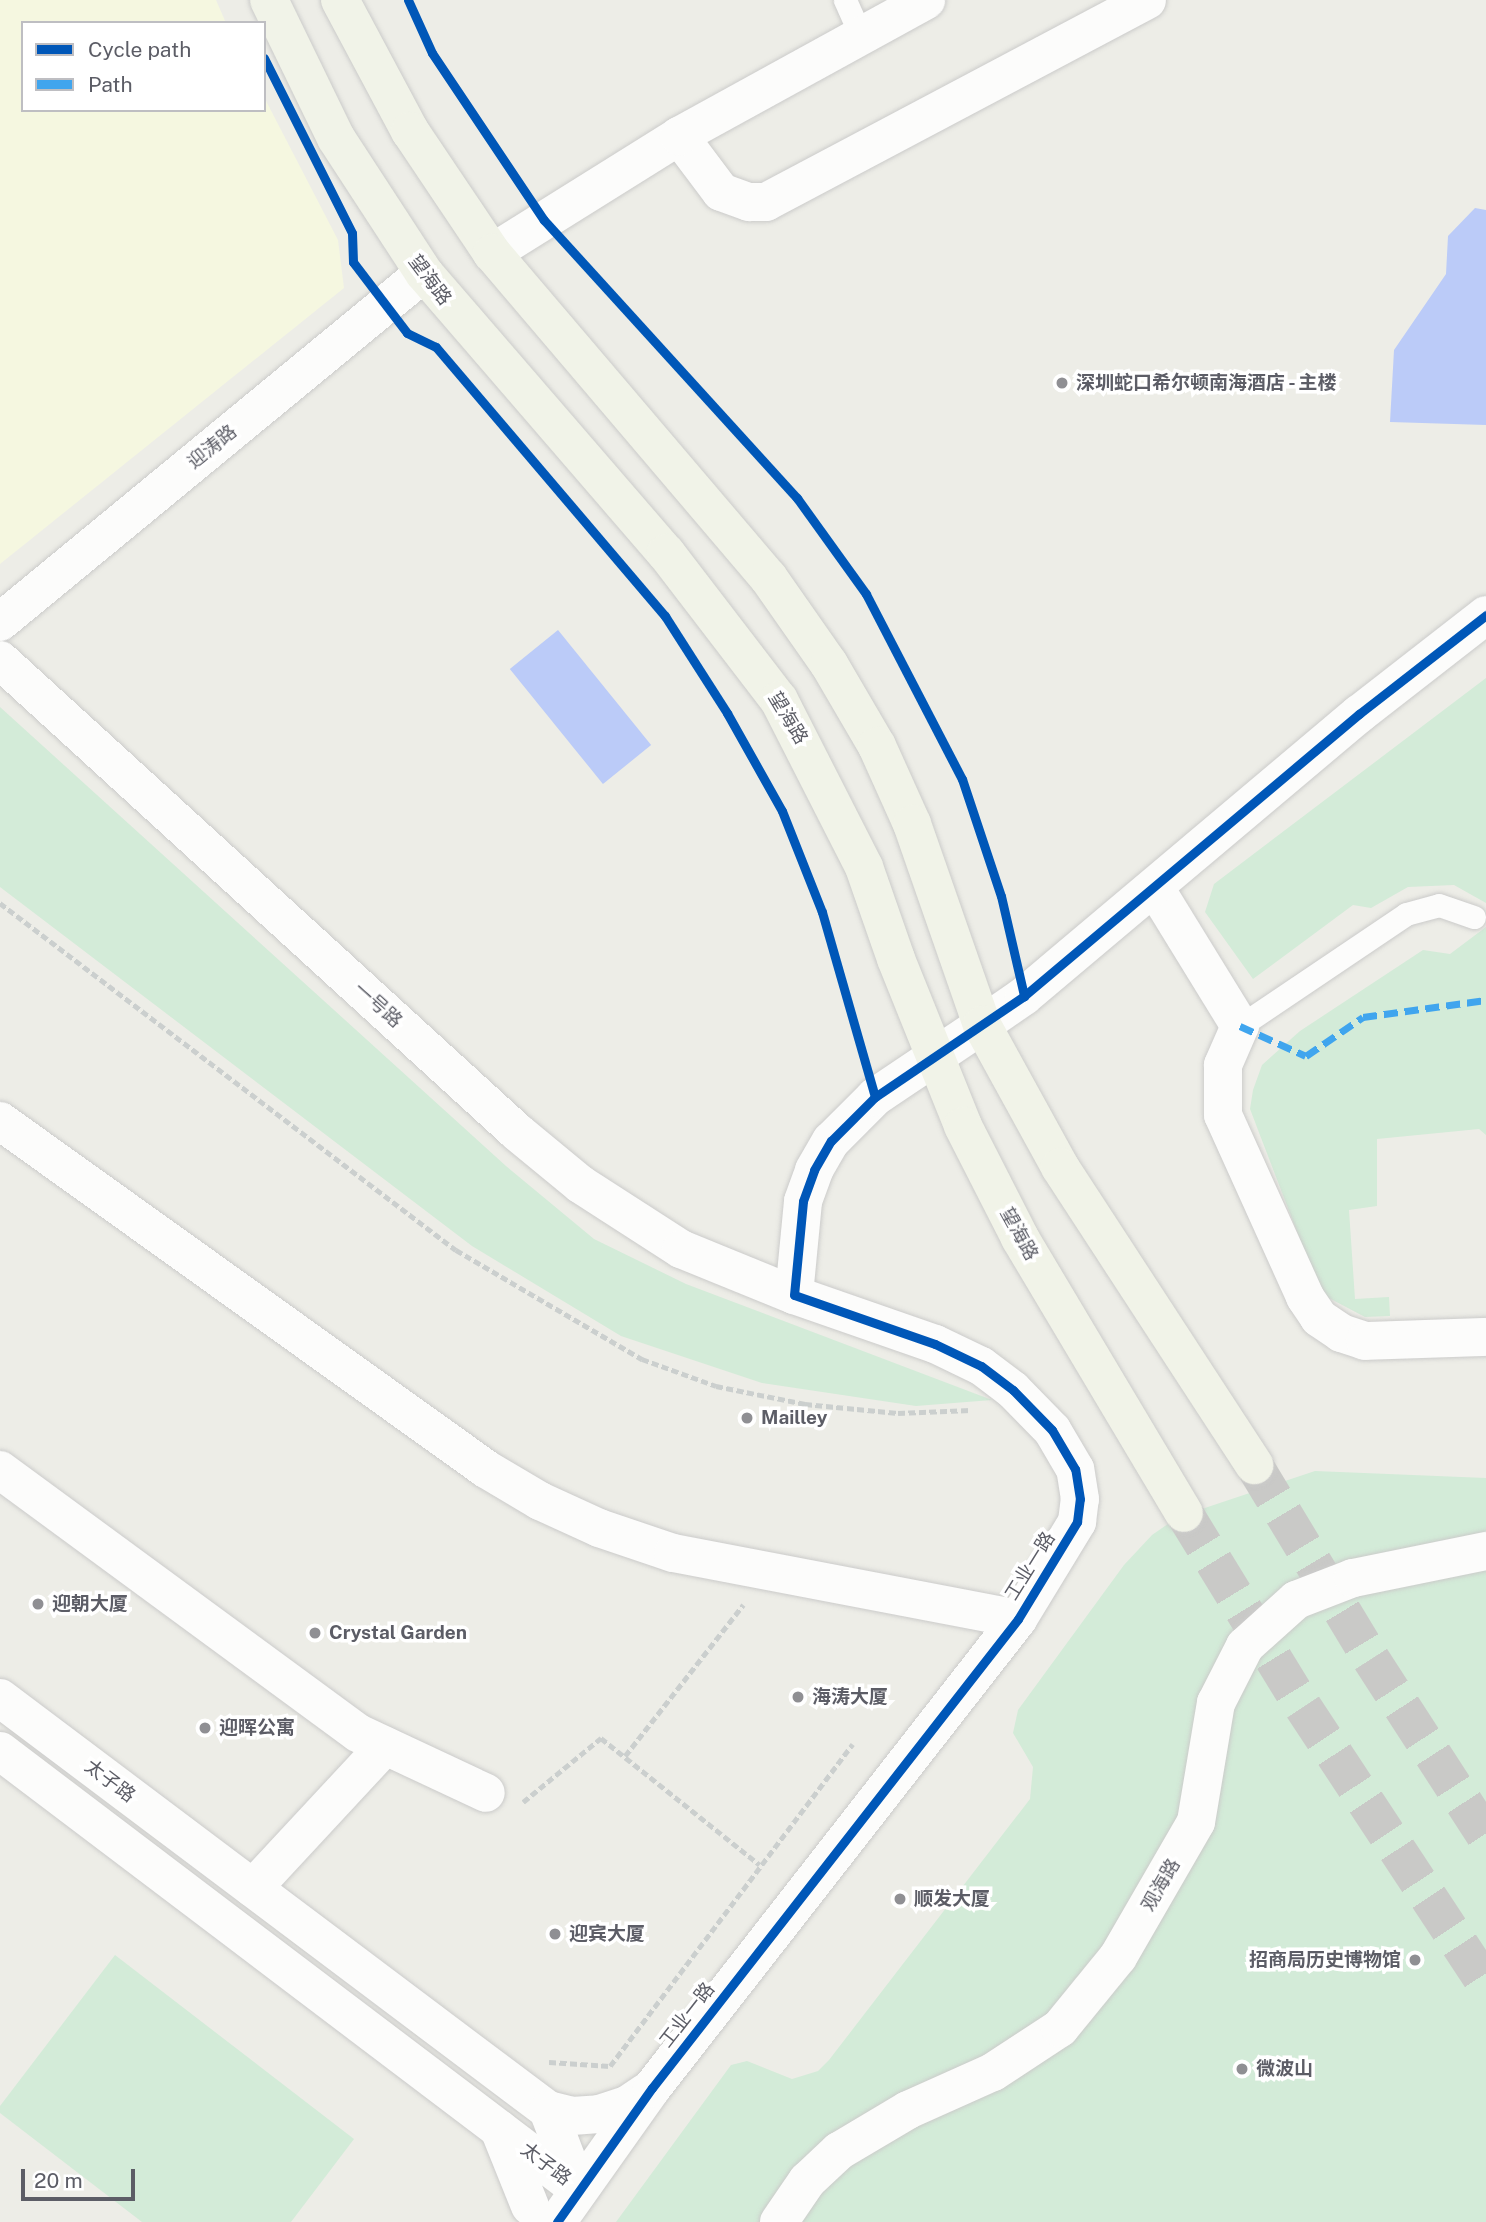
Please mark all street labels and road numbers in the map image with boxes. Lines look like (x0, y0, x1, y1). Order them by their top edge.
street label: 望海路 (404, 250, 456, 310)
street label: 迎涛路 (183, 420, 241, 474)
street label: 望海路 (764, 688, 812, 748)
street label: 一号路 (349, 977, 407, 1033)
street label: 望海路 (995, 1204, 1043, 1264)
street label: 工业一路 (1000, 1528, 1060, 1604)
street label: 太子路 (80, 1755, 140, 1807)
street label: 观海路 (1137, 1855, 1185, 1915)
street label: 工业一路 (655, 1978, 719, 2052)
street label: 太子路 (516, 2138, 576, 2190)

